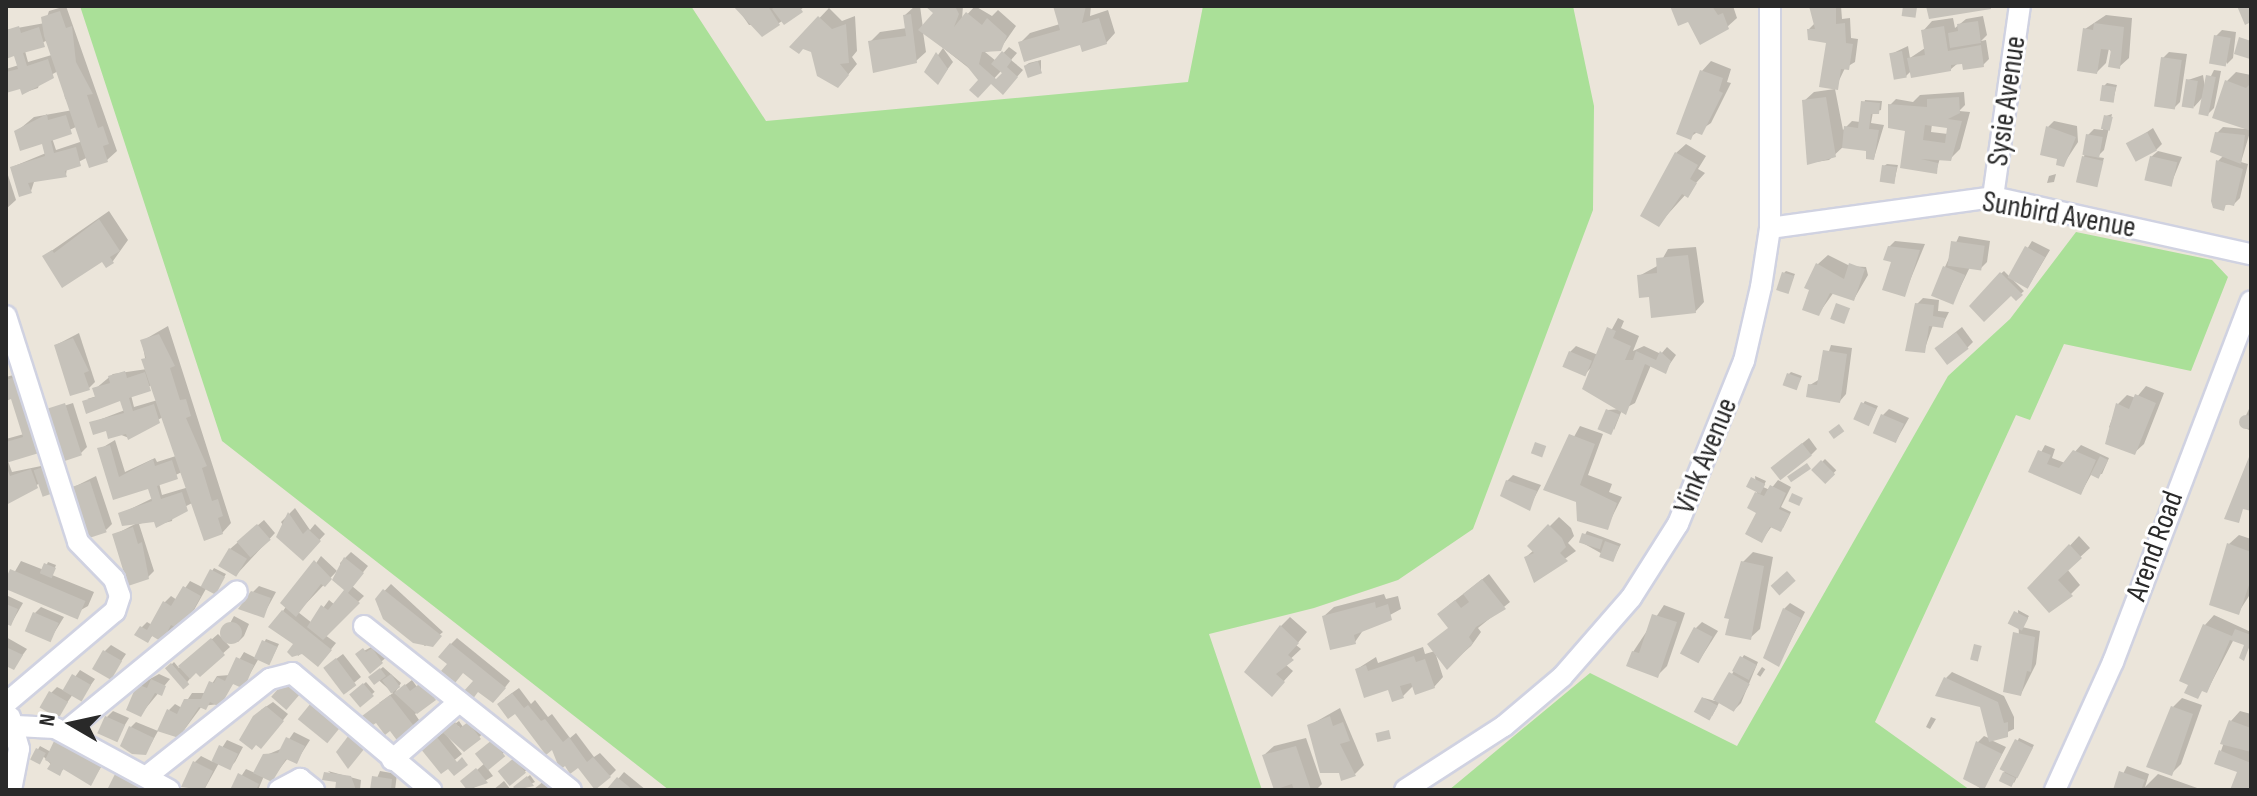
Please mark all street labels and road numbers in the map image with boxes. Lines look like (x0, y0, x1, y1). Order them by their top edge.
street label: Sysie Avenue (1980, 34, 2034, 168)
street label: Sunbird Avenue (1980, 184, 2138, 246)
street label: Vink Avenue (1667, 393, 1745, 519)
street label: Arend Road (2119, 486, 2191, 606)

